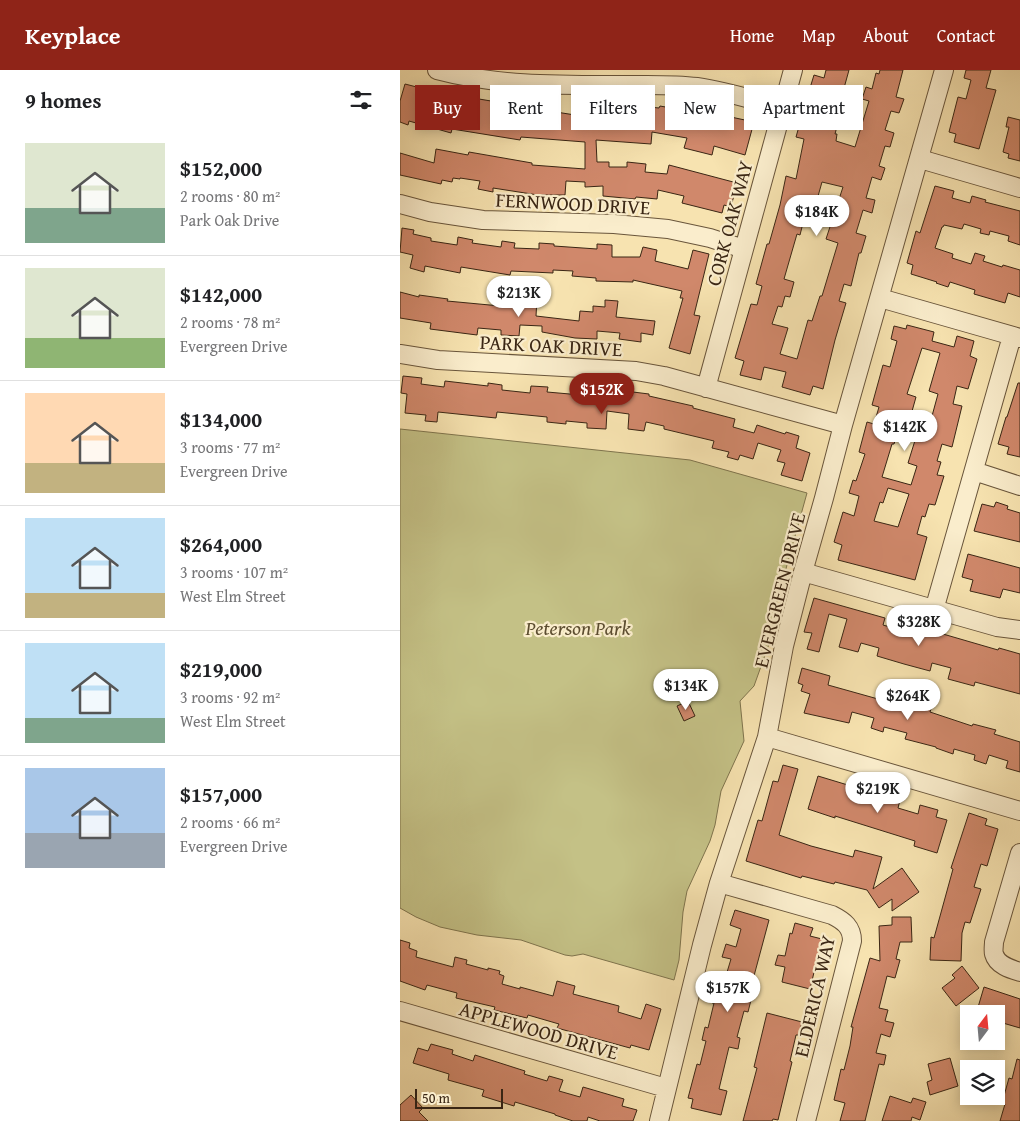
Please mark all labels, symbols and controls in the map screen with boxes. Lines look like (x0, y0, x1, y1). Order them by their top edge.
text: Keyplace (25, 18, 121, 53)
text: Home (730, 22, 774, 49)
text: Map (802, 22, 835, 49)
text: About (863, 22, 909, 49)
text: Contact (937, 22, 995, 49)
text: 9 homes (25, 85, 101, 116)
chip: Buy (415, 85, 480, 130)
chip: Rent (490, 85, 561, 130)
chip: Filters (571, 85, 655, 130)
chip: New (665, 85, 734, 130)
chip: Apartment (744, 85, 863, 130)
icon: filters (347, 86, 375, 114)
text: $152,000 (180, 153, 262, 184)
street label: CORK OAK WAY (698, 157, 760, 289)
icon: home (65, 163, 125, 223)
text: 2 rooms · 80 m² (180, 184, 280, 208)
street label: FERNWOOD DRIVE (495, 184, 651, 222)
pin: $184K (782, 194, 852, 237)
text: $184K (795, 199, 839, 223)
text: Park Oak Drive (180, 208, 279, 232)
pin: $213K (484, 276, 554, 318)
text: $142,000 (180, 279, 262, 310)
text: $213K (497, 280, 541, 304)
icon: home (65, 288, 125, 348)
text: 2 rooms · 78 m² (180, 310, 280, 334)
street label: PARK OAK DRIVE (479, 327, 623, 363)
text: Evergreen Drive (180, 334, 288, 358)
pin: $152K (567, 372, 637, 415)
text: $152K (580, 377, 624, 401)
text: $134,000 (180, 404, 262, 435)
pin: $142K (870, 410, 940, 452)
icon: home (65, 413, 125, 473)
text: $142K (883, 414, 927, 438)
text: 3 rooms · 77 m² (180, 435, 280, 459)
text: Evergreen Drive (180, 459, 288, 483)
street label: EVERGREEN DRIVE (746, 509, 812, 671)
text: $264,000 (180, 529, 262, 560)
icon: home (65, 538, 125, 598)
text: 3 rooms · 107 m² (180, 560, 288, 584)
text: West Elm Street (180, 584, 286, 608)
pin: $328K (884, 604, 954, 647)
text: $328K (897, 609, 941, 633)
park label: Peterson Park (524, 613, 631, 642)
text: $219,000 (180, 654, 262, 685)
icon: home (65, 663, 125, 723)
pin: $134K (651, 668, 721, 711)
text: $134K (664, 673, 708, 697)
pin: $264K (873, 678, 943, 721)
text: $264K (886, 683, 930, 707)
text: 3 rooms · 92 m² (180, 685, 280, 709)
text: West Elm Street (180, 709, 286, 733)
pin: $219K (843, 772, 913, 814)
text: $219K (856, 776, 900, 800)
text: $157,000 (180, 779, 262, 810)
icon: home (65, 788, 125, 848)
text: 2 rooms · 66 m² (180, 810, 280, 834)
text: Evergreen Drive (180, 834, 288, 858)
street label: ELDERICA WAY (786, 932, 842, 1060)
pin: $157K (693, 970, 763, 1013)
text: $157K (706, 975, 750, 999)
street label: APPLEWOOD DRIVE (456, 993, 622, 1067)
north arrow (960, 1005, 1005, 1050)
map controls (960, 1005, 1005, 1105)
button: layers (960, 1060, 1005, 1105)
scale bar (415, 1086, 502, 1109)
text: 50 m (422, 1088, 450, 1108)

